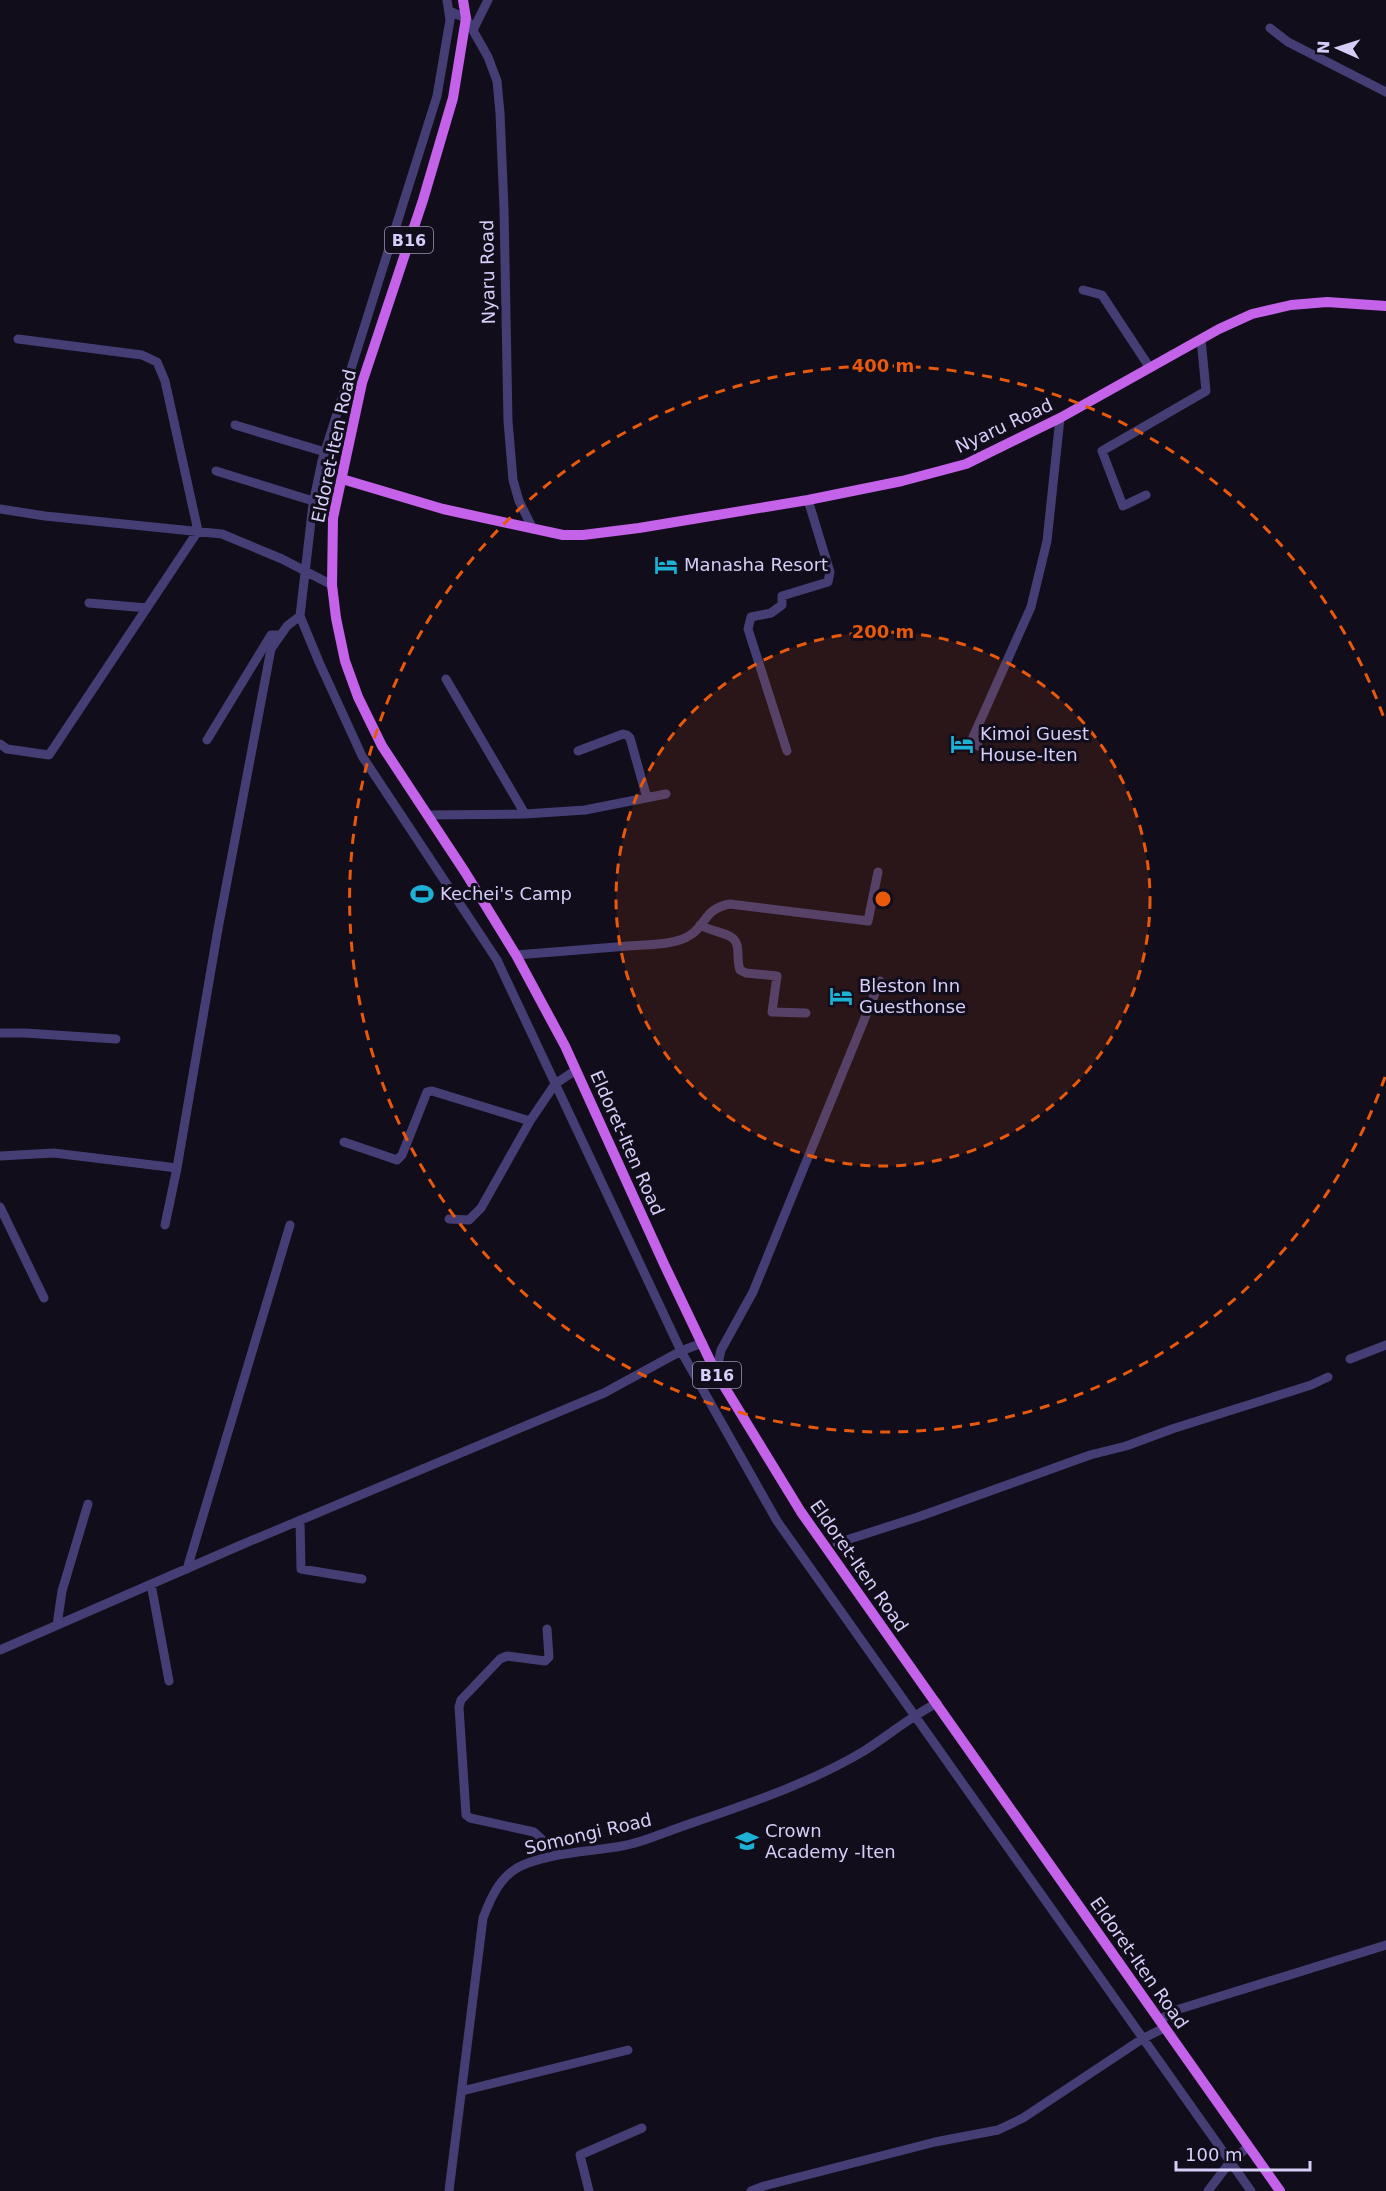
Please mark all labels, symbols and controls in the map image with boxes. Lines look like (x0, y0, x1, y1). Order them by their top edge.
north arrow (1308, 18, 1368, 78)
text: N (1314, 40, 1333, 54)
street label: Nyaru Road (476, 219, 499, 325)
road number: B16 (385, 227, 433, 253)
text: 400 m (852, 355, 914, 376)
street label: Eldoret-Iten Road (307, 367, 360, 524)
street label: Nyaru Road (952, 394, 1056, 457)
hotel icon: Manasha Resort (653, 552, 679, 578)
place label: Manasha Resort (684, 554, 828, 575)
text: 200 m (852, 621, 914, 642)
place label: Kimoi Guest House-Iten (980, 723, 1089, 765)
hotel icon: Kimoi Guest House-Iten (949, 731, 975, 757)
sports icon: Kechei's Camp (409, 881, 435, 907)
place label: Kechei's Camp (440, 883, 572, 904)
centre of rings (873, 889, 893, 909)
place label: Bleston Inn Guesthonse (859, 975, 966, 1017)
hotel icon: Bleston Inn Guesthonse (828, 983, 854, 1009)
street label: Eldoret-Iten Road (586, 1067, 669, 1218)
road number: B16 (693, 1362, 741, 1388)
street label: Eldoret-Iten Road (806, 1496, 913, 1636)
street label: Somongi Road (522, 1809, 653, 1858)
place label: Crown Academy -Iten (765, 1820, 896, 1862)
school or university icon: Crown Academy -Iten (734, 1828, 760, 1854)
street label: Eldoret-Iten Road (1086, 1893, 1193, 2033)
scale bar (1176, 2134, 1310, 2172)
text: 100 m (1185, 2144, 1243, 2165)

